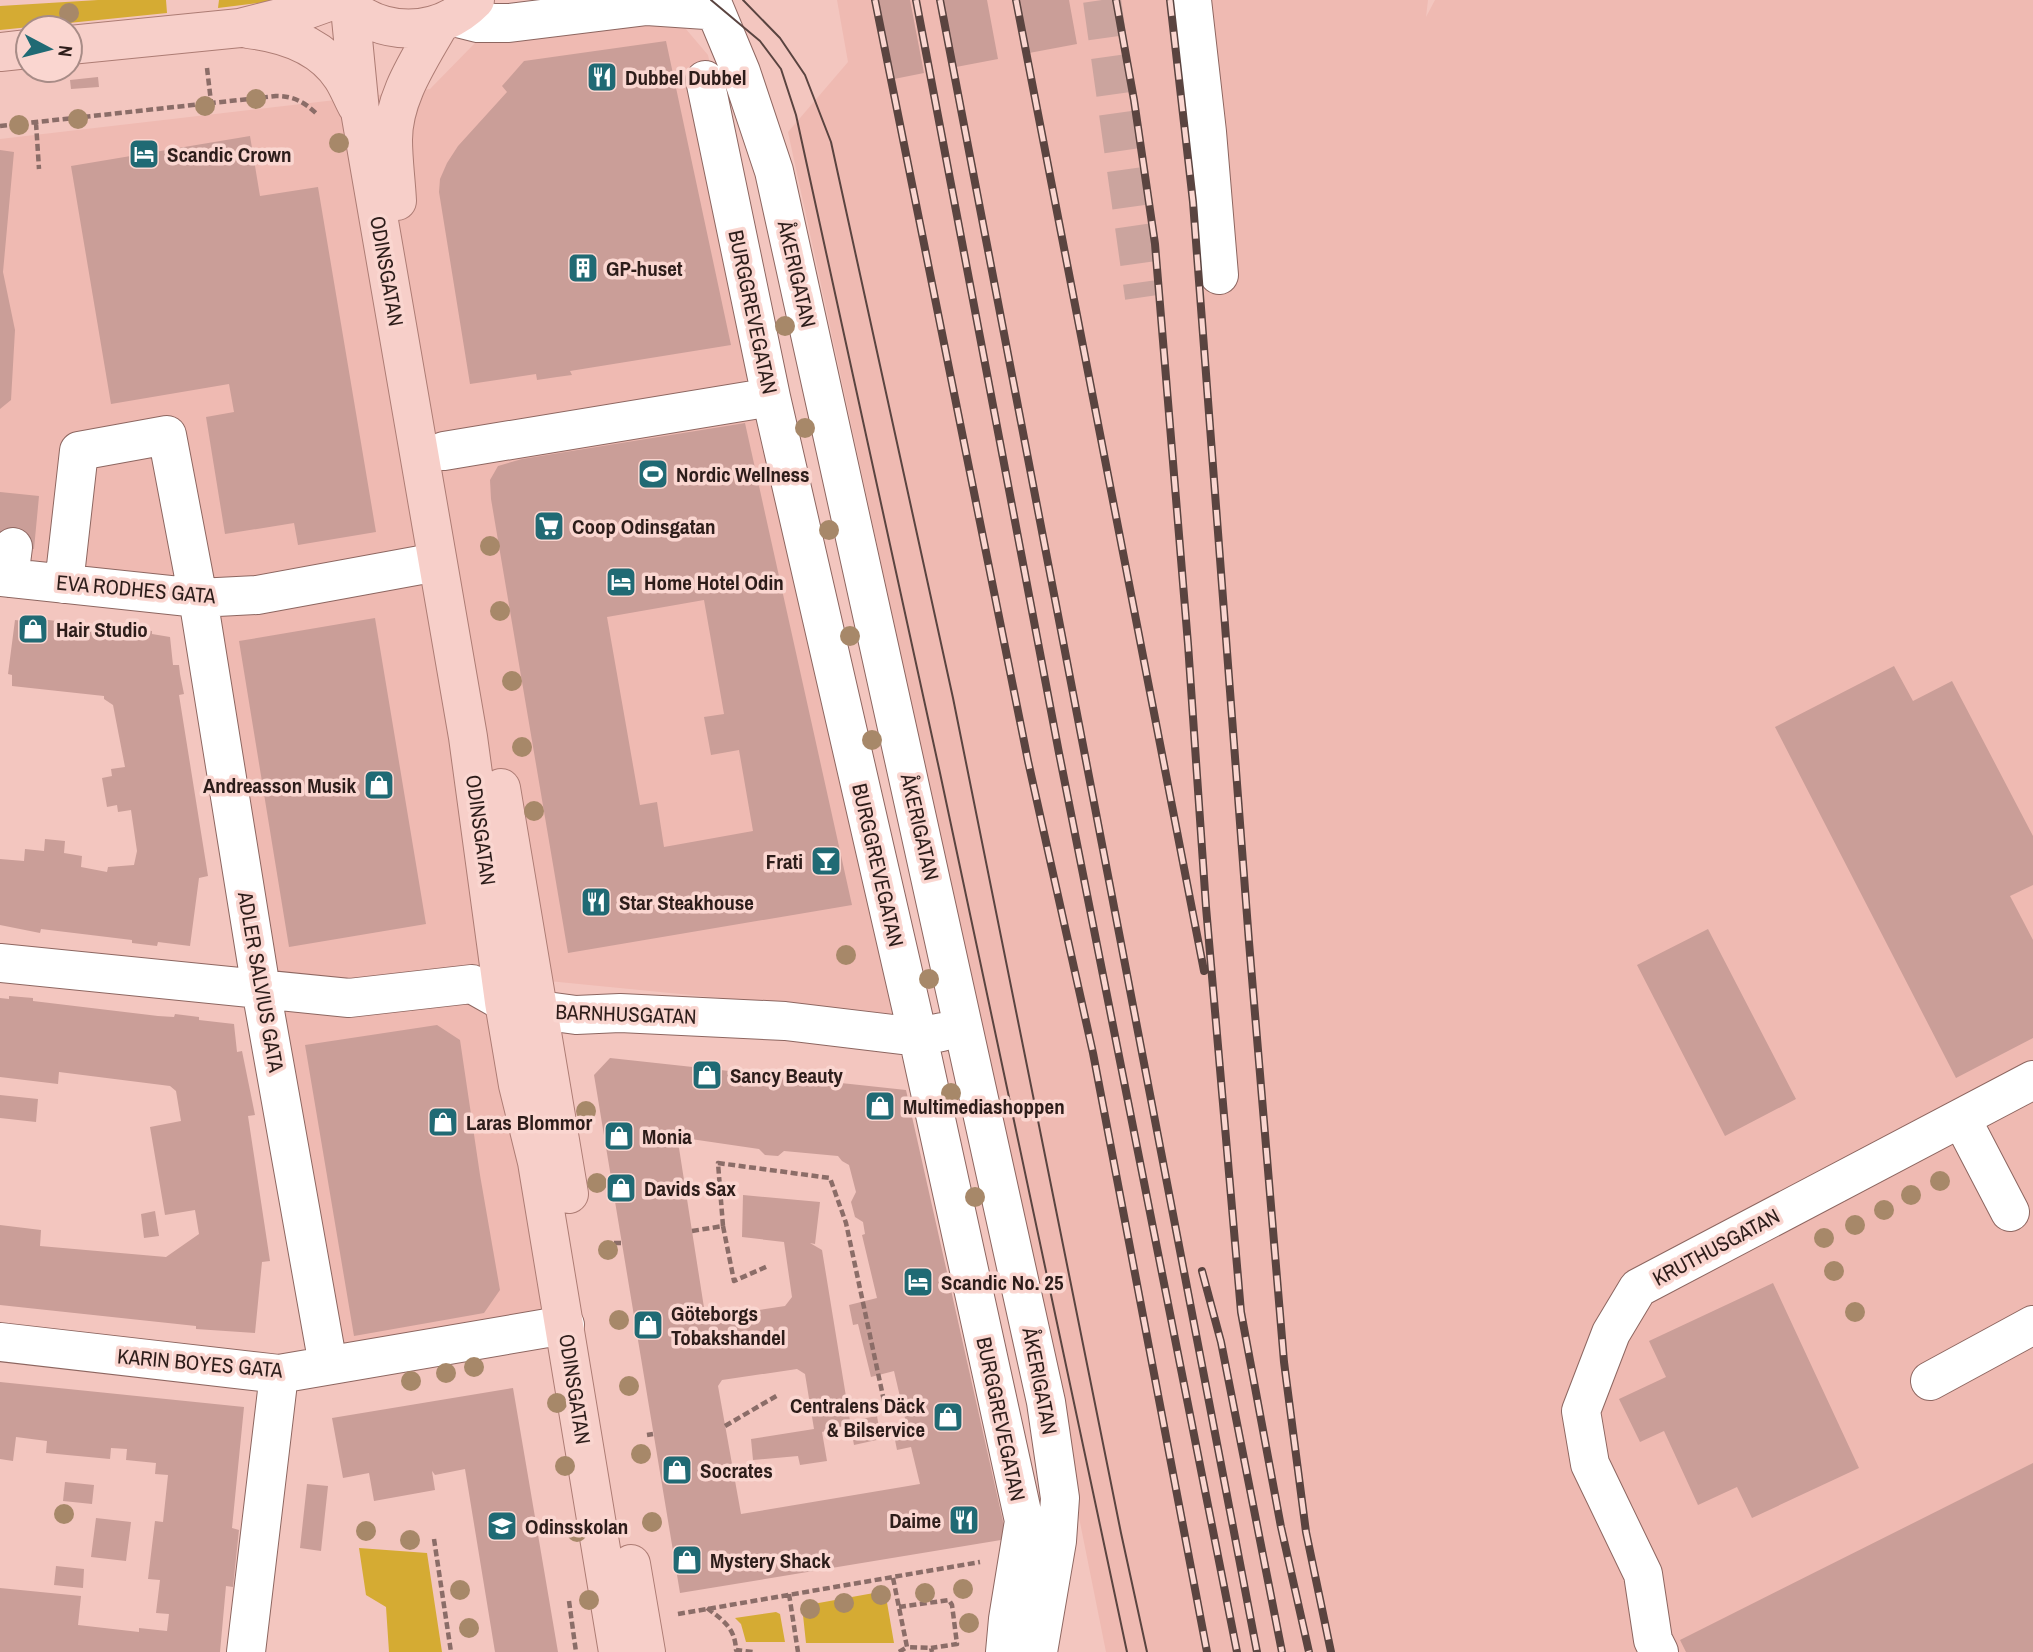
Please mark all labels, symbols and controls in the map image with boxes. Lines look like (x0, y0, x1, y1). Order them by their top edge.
north arrow (14, 14, 84, 84)
text: N (52, 44, 79, 58)
restaurant icon: Dubbel Dubbel (585, 60, 619, 94)
place label: Dubbel Dubbel (625, 63, 747, 92)
hotel icon: Scandic Crown (127, 137, 161, 171)
place label: Scandic Crown (167, 140, 291, 169)
street label: ODINSGATAN (363, 214, 411, 328)
street label: ÅKERIGATAN (770, 217, 823, 330)
street label: BURGGREVEGATAN (721, 227, 785, 397)
building icon: GP-huset (566, 251, 600, 285)
place label: GP-huset (606, 254, 683, 283)
sports icon: Nordic Wellness (636, 457, 670, 491)
place label: Nordic Wellness (676, 460, 810, 489)
supermarket icon: Coop Odinsgatan (532, 509, 566, 543)
place label: Coop Odinsgatan (572, 512, 716, 541)
hotel icon: Home Hotel Odin (604, 565, 638, 599)
street label: EVA RODHES GATA (55, 568, 217, 610)
place label: Home Hotel Odin (644, 568, 784, 597)
shop icon: Hair Studio (16, 612, 50, 646)
place label: Hair Studio (56, 615, 148, 644)
shop icon: Andreasson Musik (362, 768, 396, 802)
street label: ÅKERIGATAN (893, 770, 946, 883)
place label: Andreasson Musik (203, 771, 356, 800)
street label: ODINSGATAN (459, 773, 503, 887)
street label: BURGGREVEGATAN (845, 780, 911, 950)
bar icon: Frati (809, 844, 843, 878)
place label: Frati (766, 847, 803, 876)
restaurant icon: Star Steakhouse (579, 885, 613, 919)
street label: ADLER SALVIUS GATA (231, 888, 291, 1075)
place label: Star Steakhouse (619, 888, 754, 917)
street label: BARNHUSGATAN (555, 997, 697, 1031)
shop icon: Sancy Beauty (690, 1058, 724, 1092)
place label: Sancy Beauty (730, 1061, 843, 1090)
shop icon: Multimediashoppen (863, 1089, 897, 1123)
place label: Multimediashoppen (903, 1092, 1065, 1121)
shop icon: Laras Blommor (426, 1105, 460, 1139)
place label: Laras Blommor (466, 1108, 593, 1137)
shop icon: Monia (602, 1119, 636, 1153)
place label: Monia (642, 1122, 692, 1151)
shop icon: Davids Sax (604, 1171, 638, 1205)
place label: Davids Sax (644, 1174, 736, 1203)
street label: KRUTHUSGATAN (1647, 1201, 1785, 1293)
hotel icon: Scandic No. 25 (901, 1265, 935, 1299)
place label: Scandic No. 25 (941, 1268, 1064, 1297)
place label: Göteborgs Tobakshandel (671, 1299, 786, 1352)
shop icon: Göteborgs Tobakshandel (631, 1308, 665, 1342)
street label: ÅKERIGATAN (1015, 1324, 1065, 1437)
street label: ODINSGATAN (552, 1332, 598, 1446)
street label: BURGGREVEGATAN (969, 1334, 1033, 1504)
street label: KARIN BOYES GATA (116, 1341, 284, 1385)
place label: Centralens Däck & Bilservice (790, 1391, 925, 1444)
shop icon: Centralens Däck & Bilservice (931, 1400, 965, 1434)
shop icon: Socrates (660, 1453, 694, 1487)
place label: Socrates (700, 1456, 773, 1485)
restaurant icon: Daime (947, 1503, 981, 1537)
place label: Daime (889, 1506, 941, 1535)
school or university icon: Odinsskolan (485, 1509, 519, 1543)
place label: Odinsskolan (525, 1512, 628, 1541)
shop icon: Mystery Shack (670, 1543, 704, 1577)
place label: Mystery Shack (710, 1546, 831, 1575)

